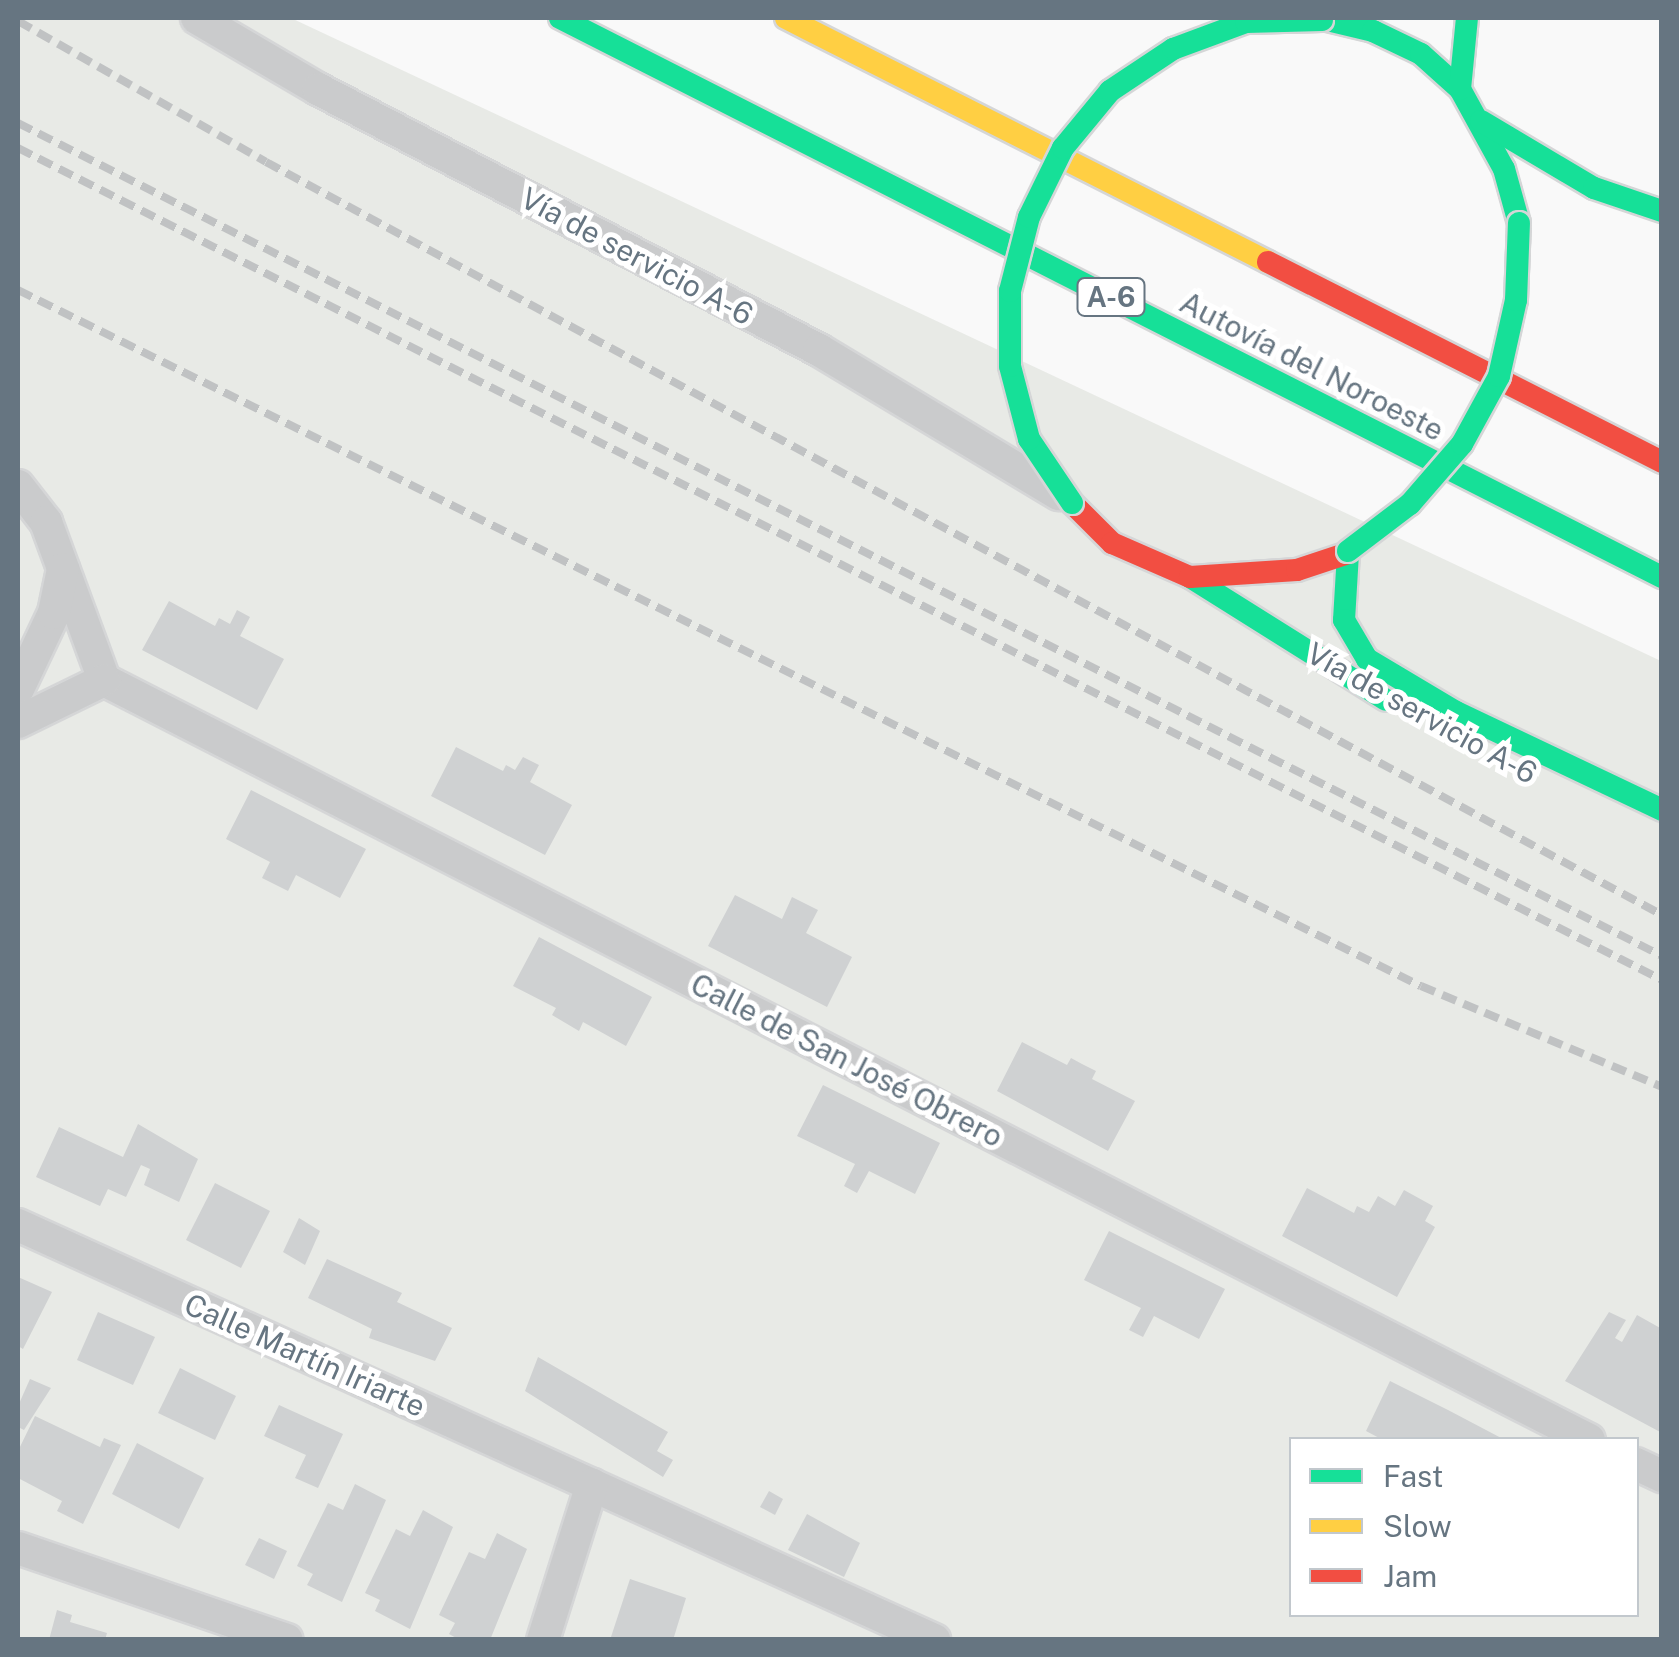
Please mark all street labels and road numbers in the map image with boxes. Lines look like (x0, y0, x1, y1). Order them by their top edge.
street label: Vía de servicio A-6 (514, 179, 760, 333)
road number: A-6 (1076, 274, 1146, 320)
street label: Autovía del Noroeste (1174, 284, 1450, 448)
street label: Vía de servicio A-6 (1300, 635, 1544, 791)
street label: Calle de San José Obrero (685, 965, 1009, 1155)
street label: Calle Martín Iriarte (179, 1286, 431, 1424)

